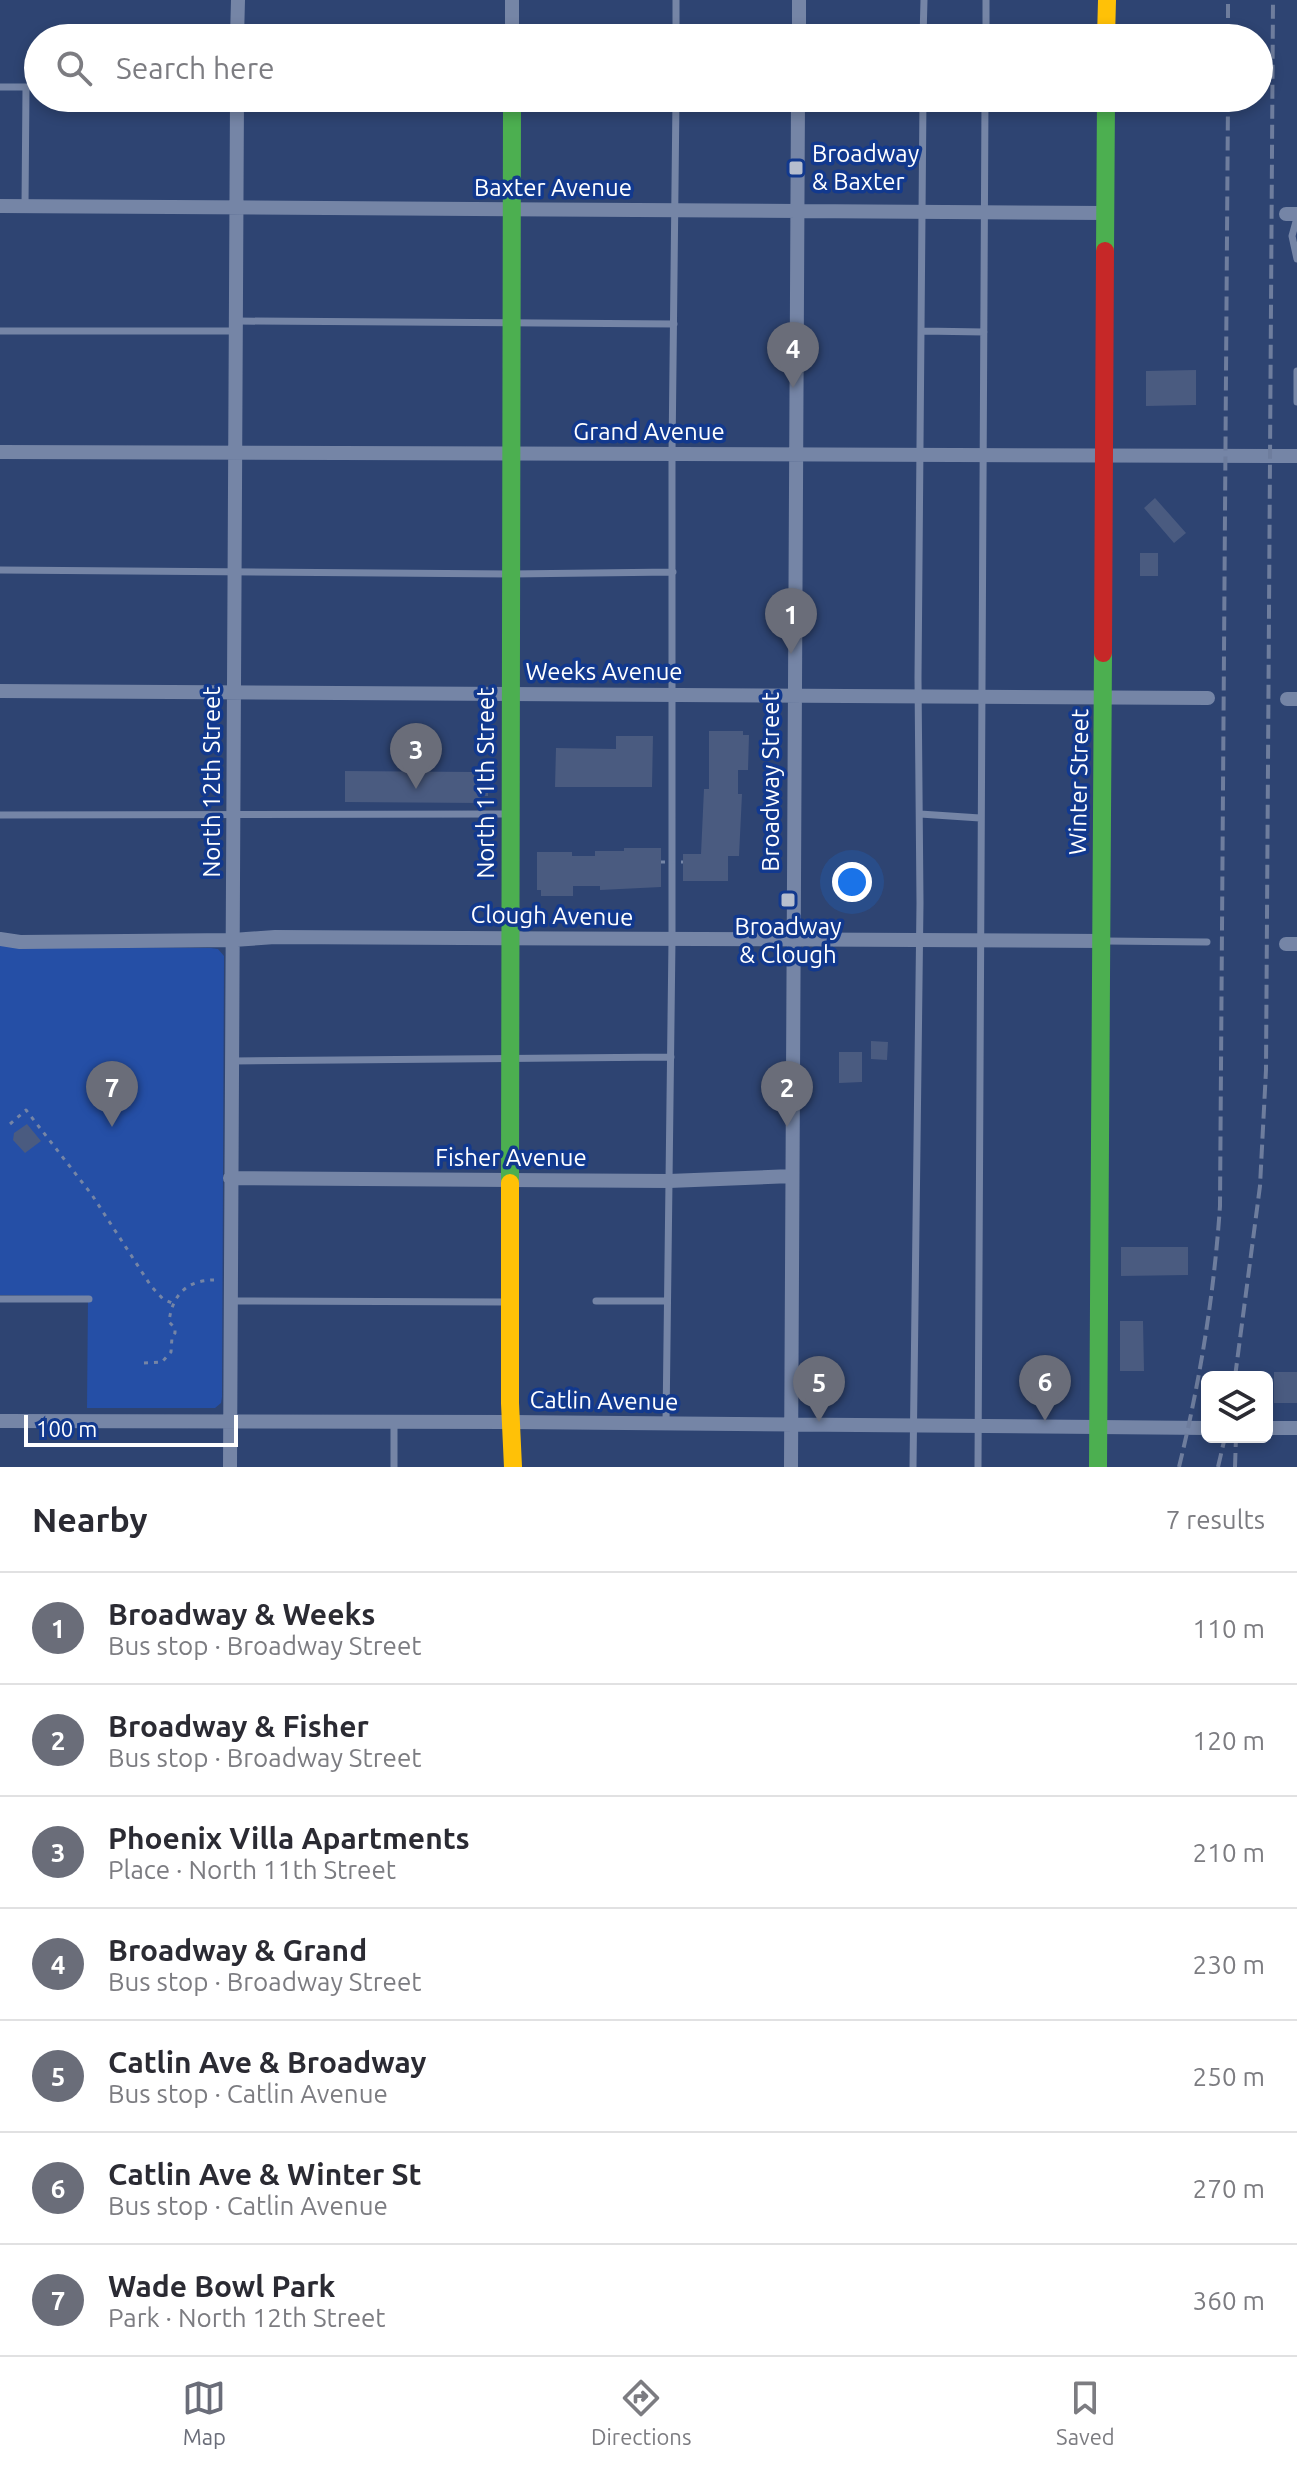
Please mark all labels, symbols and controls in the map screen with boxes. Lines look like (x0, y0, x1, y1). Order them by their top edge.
search box (24, 24, 1273, 112)
icon: search (52, 46, 96, 90)
text: Search here (116, 51, 275, 85)
place label: Broadway & Baxter (812, 140, 920, 195)
marker: Broadway & Baxter (787, 159, 805, 177)
street label: Baxter Avenue (474, 174, 632, 201)
pin: 4 (767, 322, 819, 388)
street label: Grand Avenue (573, 418, 725, 445)
pin: 1 (765, 588, 817, 654)
street label: Weeks Avenue (525, 658, 683, 685)
street label: North 12th Street (198, 686, 225, 878)
street label: North 11th Street (472, 687, 499, 879)
street label: Broadway Street (757, 692, 784, 872)
street label: Winter Street (1064, 708, 1093, 855)
pin: 3 (390, 723, 442, 789)
your location (832, 862, 872, 902)
marker: Broadway & Clough (779, 891, 797, 909)
street label: Clough Avenue (470, 901, 634, 930)
place label: Broadway & Clough (734, 913, 842, 968)
pin: 7 (86, 1061, 138, 1127)
pin: 2 (761, 1061, 813, 1127)
street label: Fisher Avenue (435, 1144, 587, 1171)
pin: 6 (1019, 1355, 1071, 1421)
pin: 5 (793, 1356, 845, 1422)
map controls (1201, 1371, 1273, 1443)
button: layers (1201, 1371, 1273, 1443)
street label: Catlin Avenue (529, 1386, 679, 1415)
scale bar (24, 1411, 238, 1447)
text: 100 m (36, 1416, 97, 1441)
text: Nearby (32, 1500, 147, 1538)
text: 7 results (1166, 1505, 1265, 1534)
text: Broadway & Weeks (108, 1597, 375, 1631)
text: 1 (51, 1614, 65, 1643)
text: 110 m (1193, 1614, 1265, 1643)
text: Bus stop · Broadway Street (108, 1631, 421, 1660)
text: Broadway & Fisher (108, 1709, 369, 1743)
text: 2 (51, 1726, 65, 1755)
text: 120 m (1193, 1726, 1265, 1755)
text: Bus stop · Broadway Street (108, 1743, 421, 1772)
text: Phoenix Villa Apartments (108, 1821, 470, 1855)
text: 3 (51, 1838, 65, 1867)
text: 210 m (1193, 1838, 1265, 1867)
text: Place · North 11th Street (108, 1855, 396, 1884)
text: Broadway & Grand (108, 1933, 367, 1967)
text: 4 (51, 1950, 65, 1979)
text: 230 m (1193, 1950, 1265, 1979)
text: Bus stop · Broadway Street (108, 1967, 421, 1996)
text: Catlin Ave & Broadway (108, 2045, 426, 2079)
text: 5 (51, 2062, 65, 2091)
text: 250 m (1193, 2062, 1265, 2091)
text: Bus stop · Catlin Avenue (108, 2079, 388, 2108)
text: Catlin Ave & Winter St (108, 2157, 421, 2191)
text: 6 (51, 2174, 65, 2203)
text: 270 m (1193, 2174, 1265, 2203)
text: Bus stop · Catlin Avenue (108, 2191, 388, 2220)
text: Wade Bowl Park (108, 2269, 335, 2303)
text: 7 (51, 2286, 65, 2315)
text: 360 m (1193, 2286, 1265, 2315)
text: Park · North 12th Street (108, 2303, 386, 2332)
tab: Map (182, 2376, 226, 2449)
tab: Directions (591, 2376, 691, 2449)
tab: Saved (1056, 2376, 1115, 2449)

